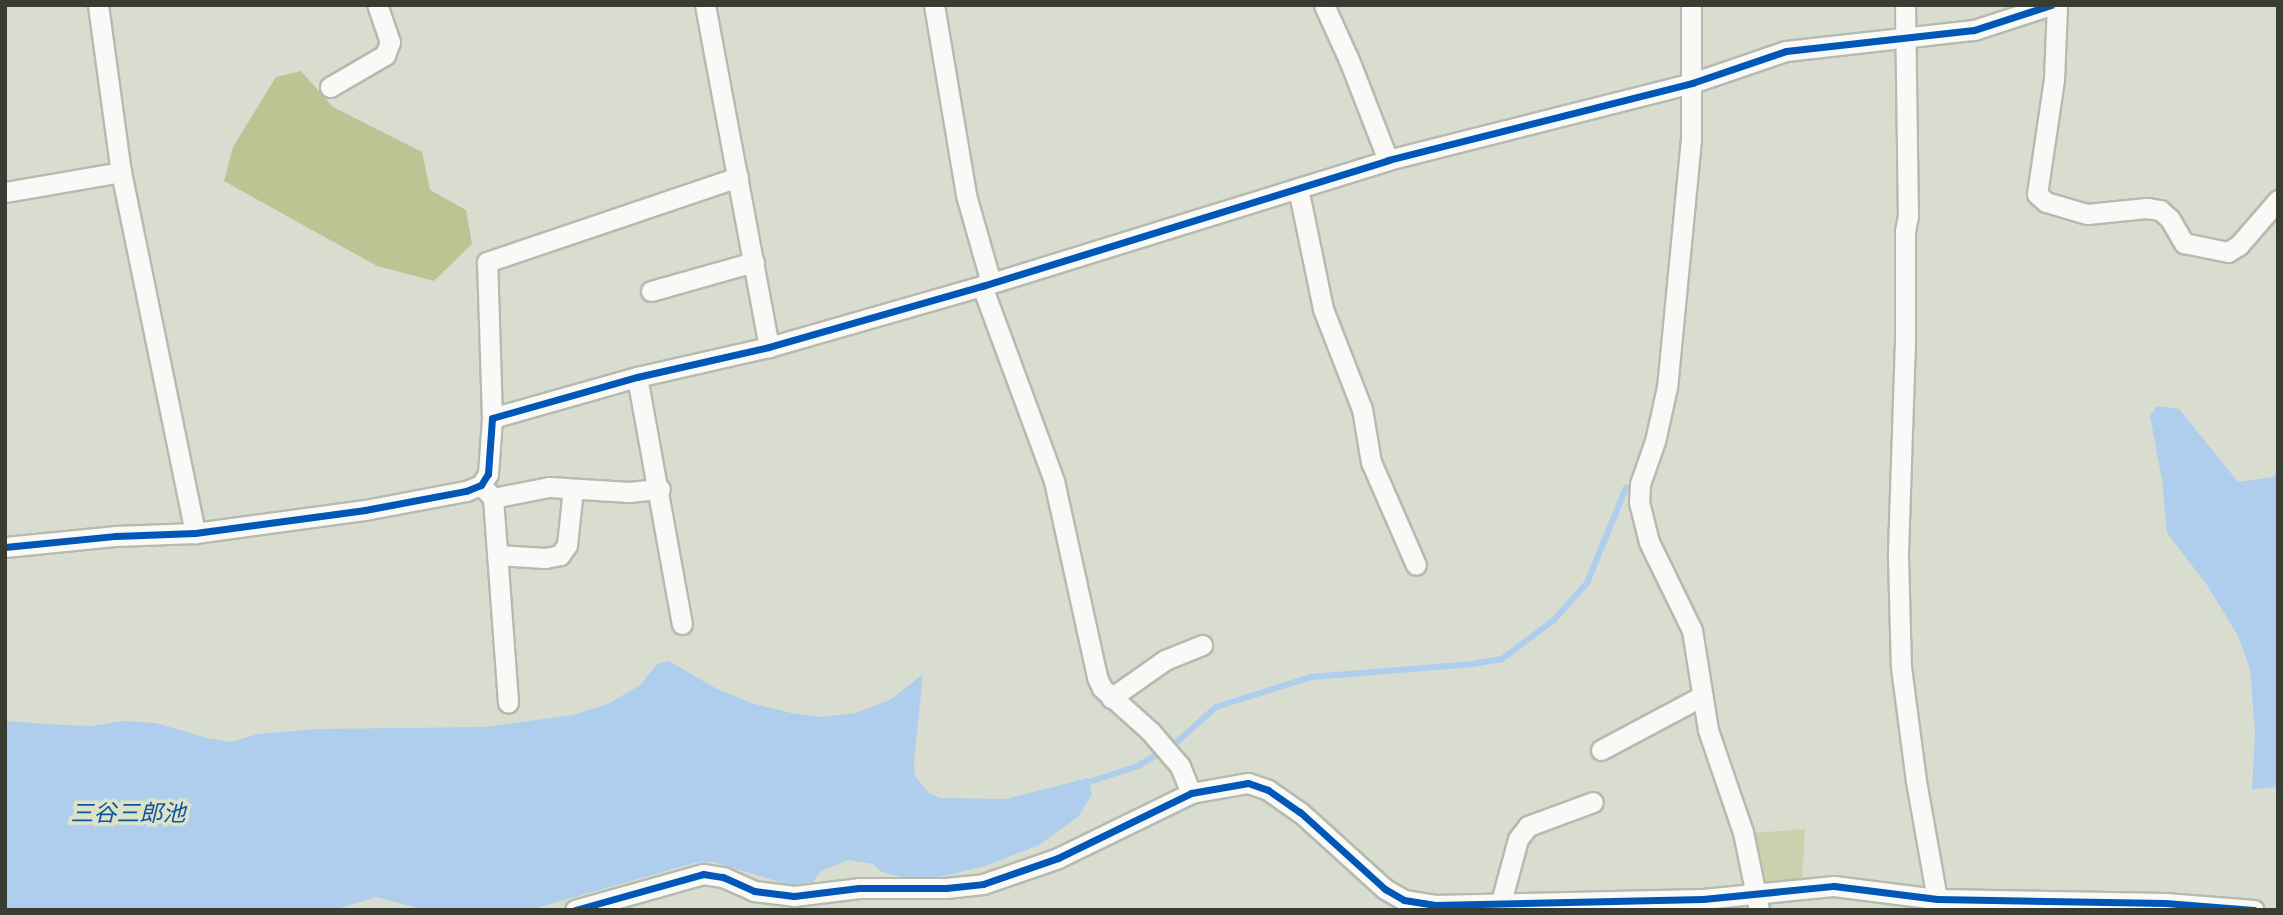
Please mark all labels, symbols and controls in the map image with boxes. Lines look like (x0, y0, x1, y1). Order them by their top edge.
water label: 三谷三郎池 (71, 801, 185, 829)

